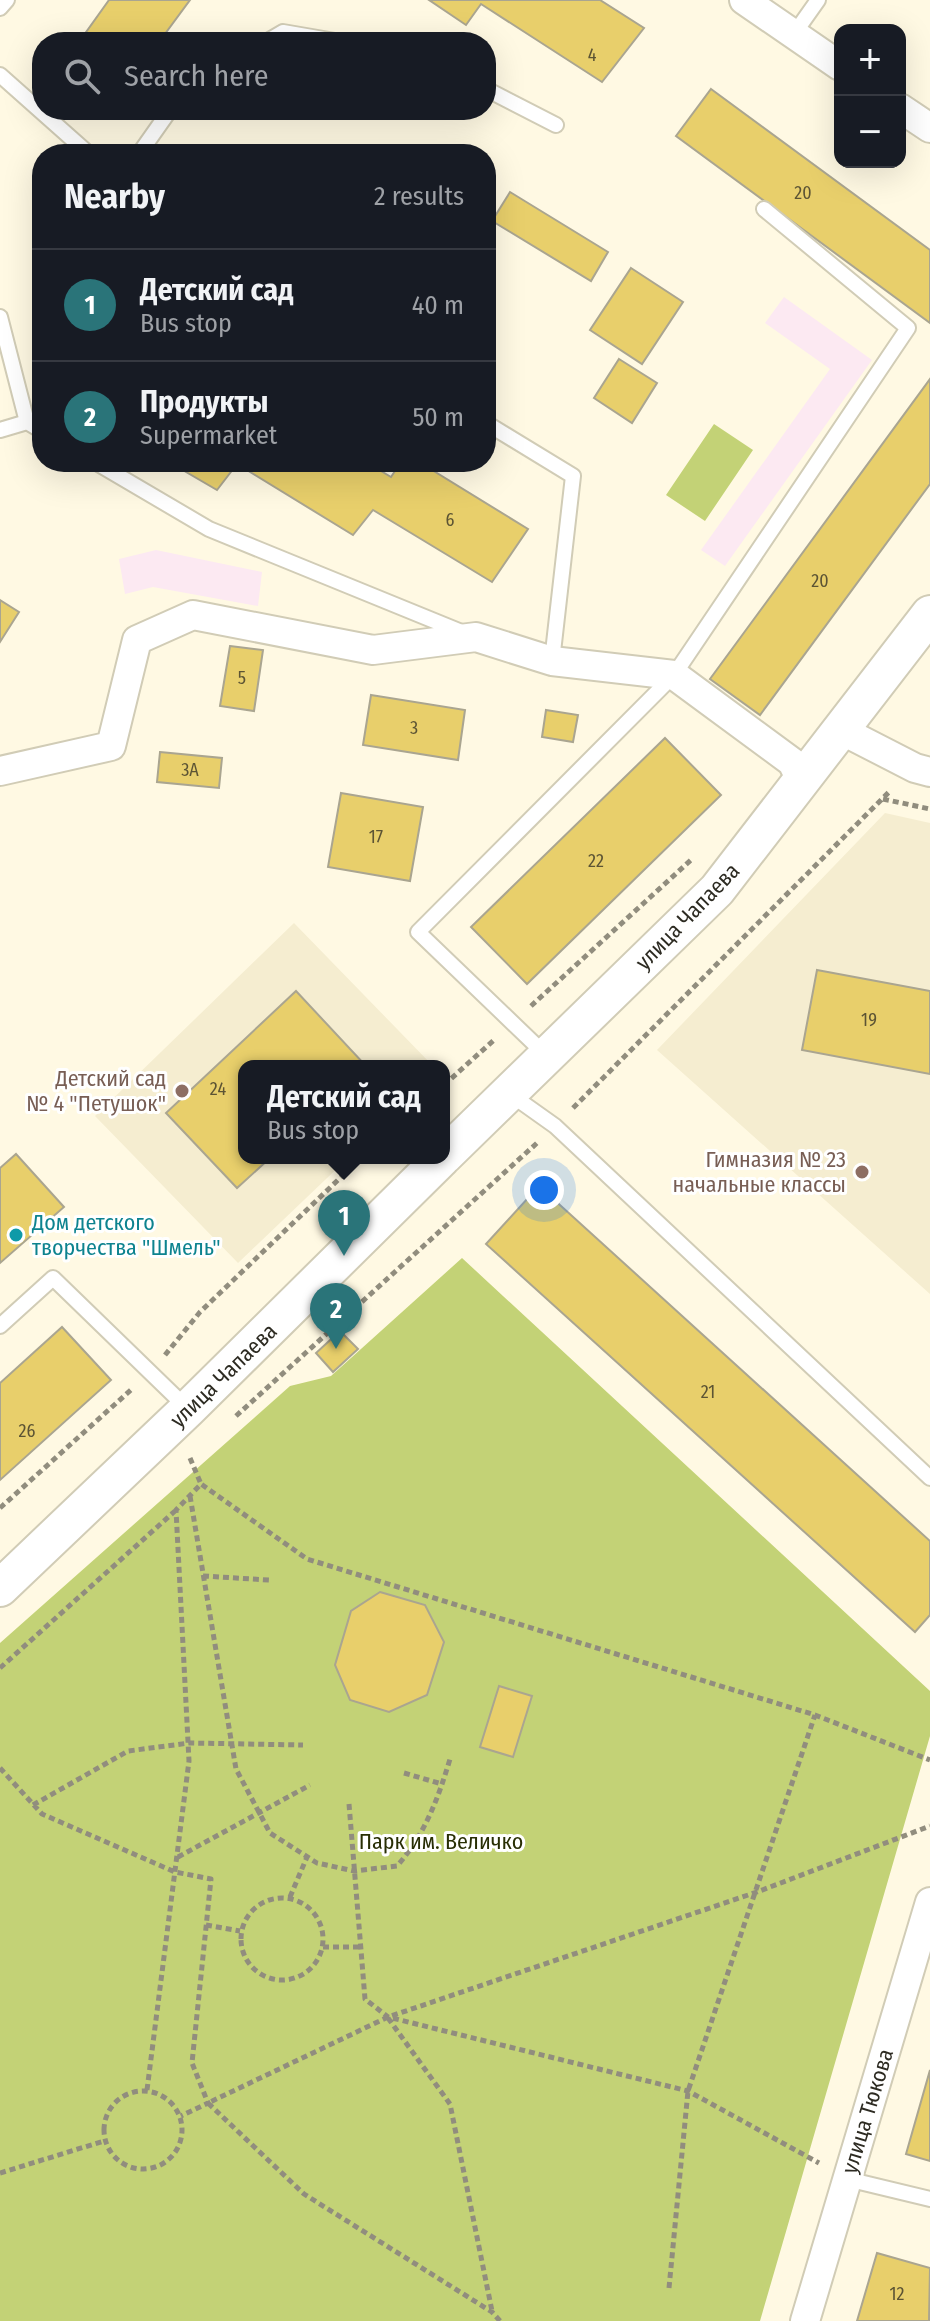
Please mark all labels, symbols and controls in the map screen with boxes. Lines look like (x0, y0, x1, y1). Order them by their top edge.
map controls (834, 24, 906, 168)
button: + (834, 24, 906, 96)
search box (32, 32, 496, 120)
house number: 4 (588, 44, 597, 66)
icon: search (60, 54, 104, 98)
text: Search here (124, 58, 269, 94)
button: − (834, 96, 906, 168)
text: Nearby (64, 176, 165, 217)
text: 2 results (374, 181, 464, 212)
house number: 20 (794, 182, 812, 204)
text: Детский сад (140, 272, 293, 308)
text: 1 (85, 290, 96, 321)
text: 40 m (412, 290, 464, 321)
text: Bus stop (140, 308, 232, 339)
text: Продукты (140, 384, 268, 420)
text: 2 (84, 402, 96, 433)
text: 50 m (412, 402, 464, 433)
text: Supermarket (140, 420, 277, 451)
house number: 6 (446, 509, 455, 531)
house number: 20 (811, 570, 829, 592)
house number: 5 (238, 667, 246, 689)
house number: 3 (410, 717, 418, 739)
house number: 3А (181, 759, 199, 781)
house number: 17 (369, 826, 383, 848)
house number: 22 (588, 850, 604, 872)
street label: улица Чапаева (630, 857, 745, 975)
house number: 19 (861, 1009, 877, 1031)
popup (238, 1060, 450, 1164)
place label: Детский сад № 4 "Петушок" (26, 1065, 166, 1117)
house number: 24 (210, 1078, 226, 1100)
text: Детский сад (267, 1079, 421, 1115)
marker: Детский сад № 4 "Петушок" (173, 1082, 191, 1100)
text: Bus stop (267, 1115, 359, 1146)
place label: Гимназия № 23 начальные классы (673, 1146, 846, 1198)
marker: Гимназия № 23 начальные классы (853, 1163, 871, 1181)
your location (524, 1170, 564, 1210)
pin: 1 (318, 1190, 370, 1256)
place label: Дом детского творчества "Шмель" (31, 1209, 221, 1261)
marker: Дом детского творчества "Шмель" (7, 1226, 25, 1244)
pin: 2 (310, 1283, 362, 1349)
street label: улица Чапаева (164, 1318, 282, 1433)
house number: 21 (701, 1381, 715, 1403)
house number: 26 (19, 1420, 36, 1442)
park label: Парк им. Величко (359, 1828, 523, 1855)
street label: улица Тюкова (836, 2046, 899, 2177)
house number: 12 (890, 2283, 905, 2305)

